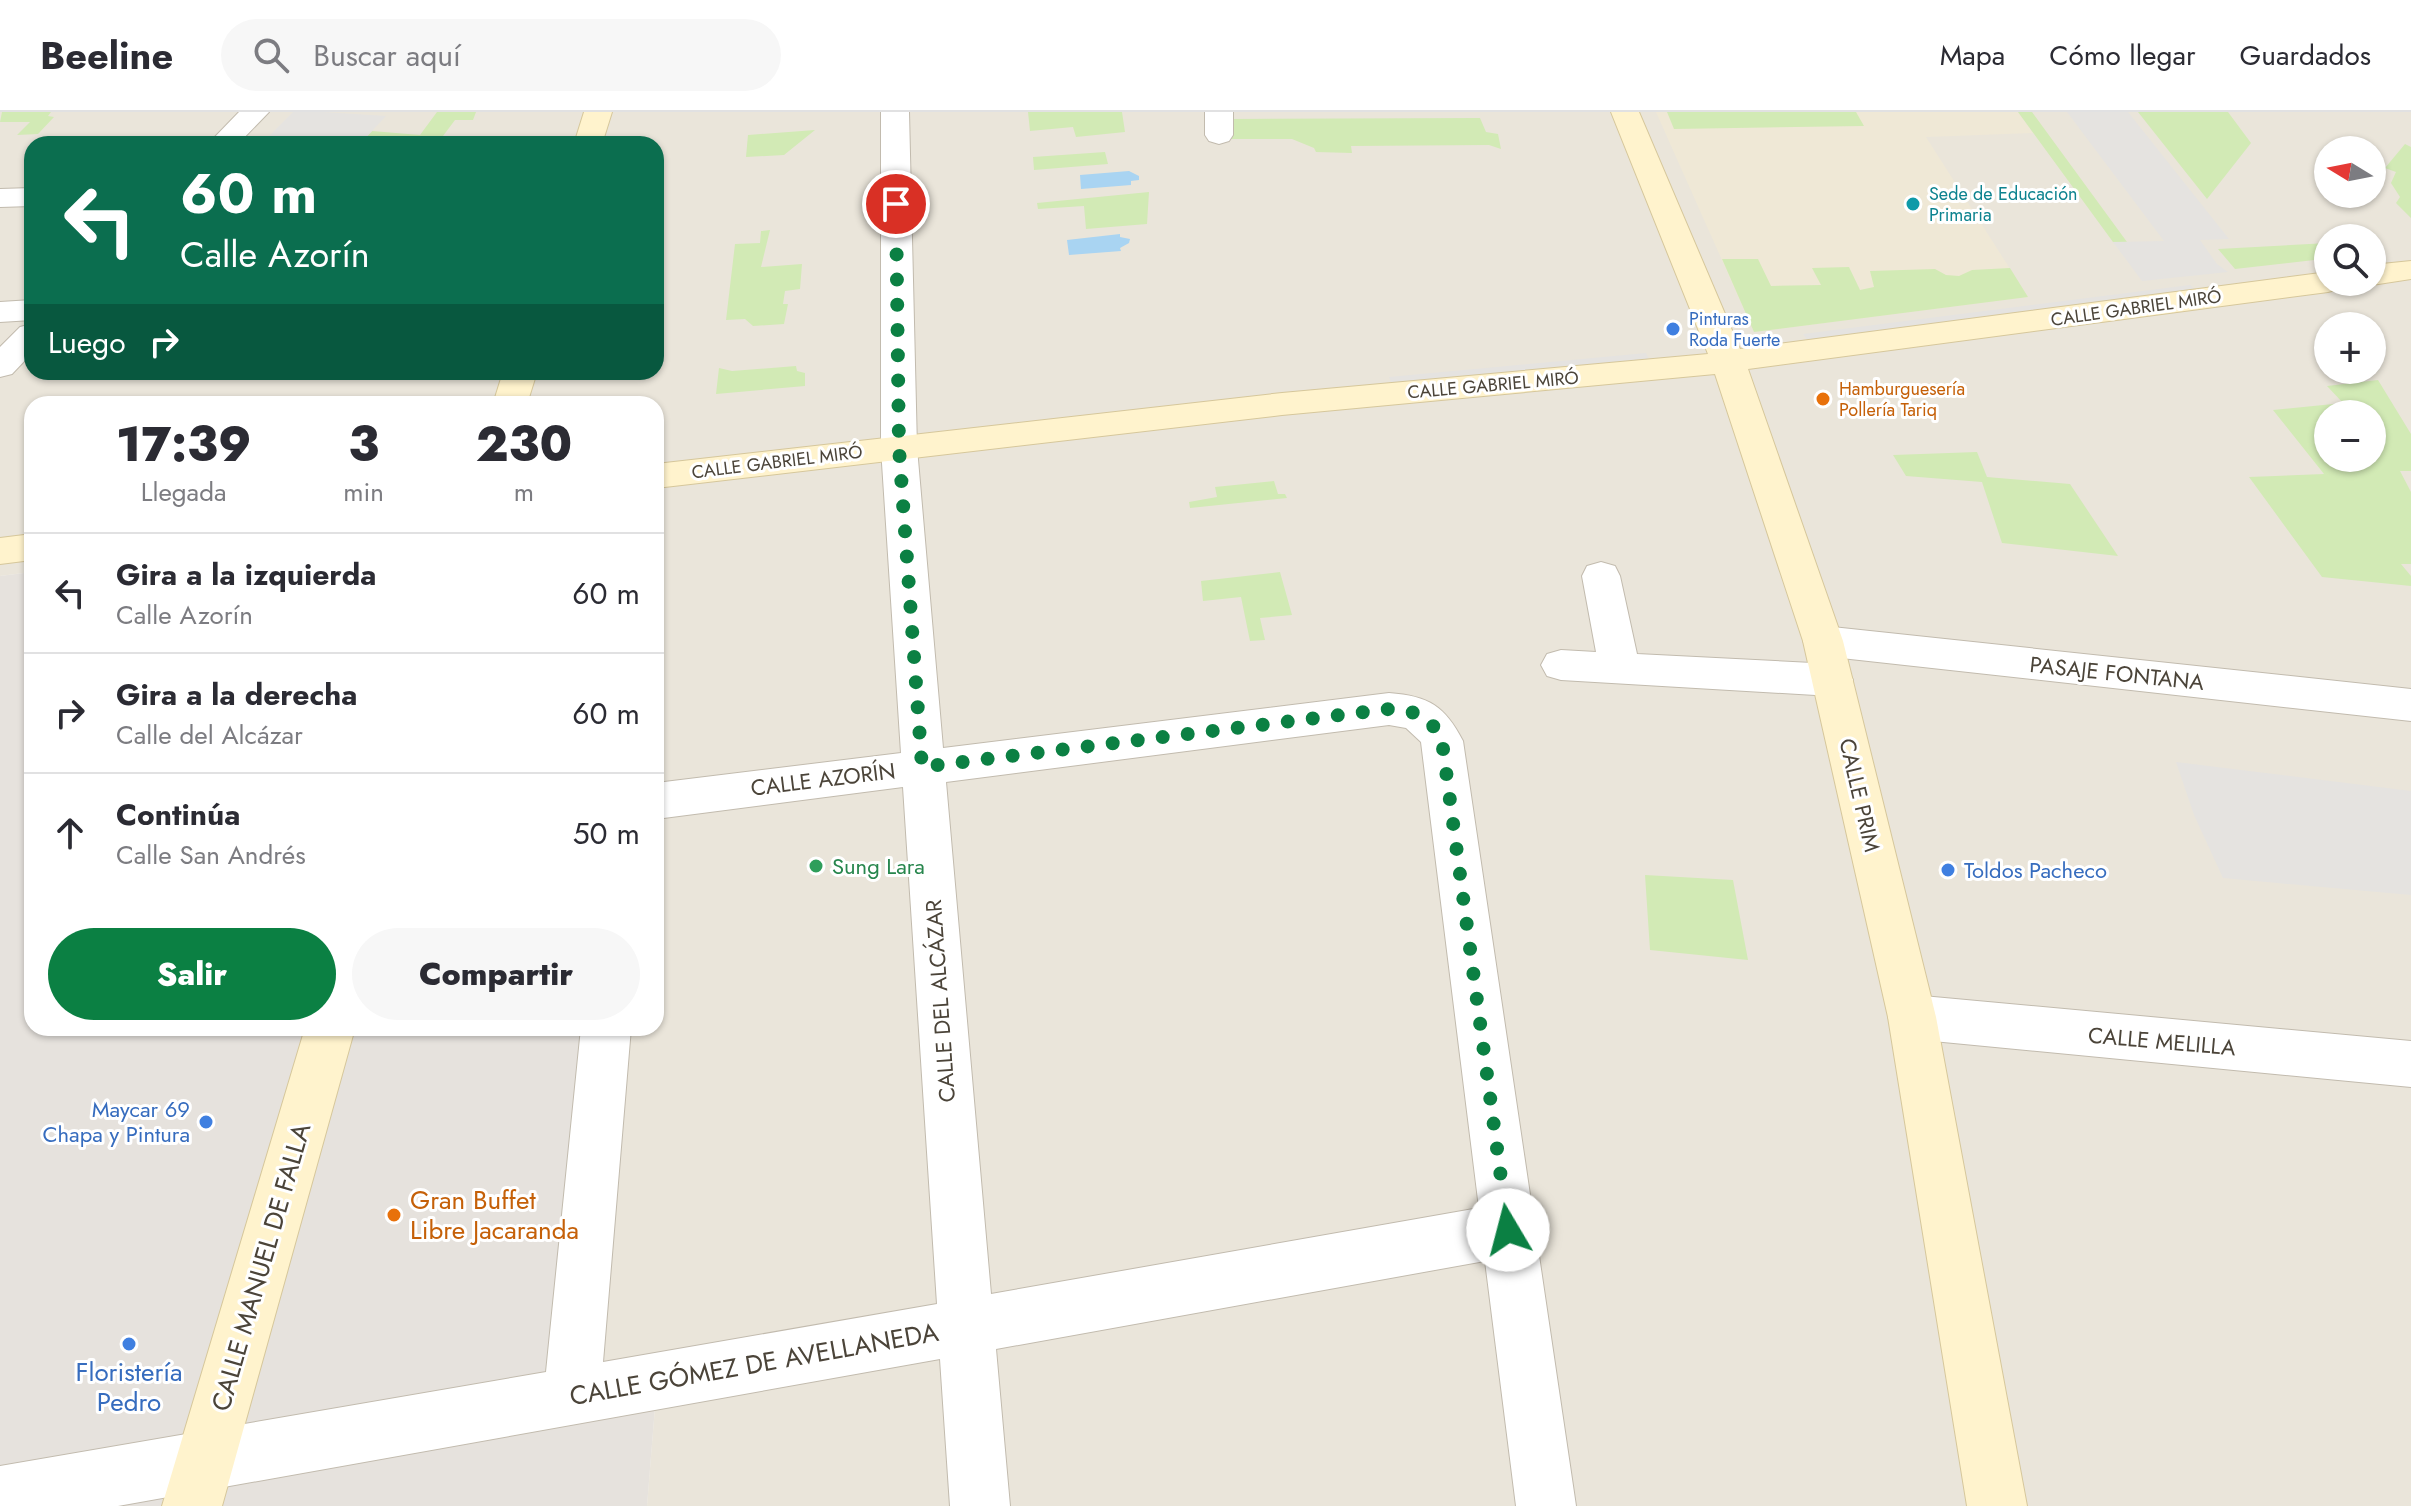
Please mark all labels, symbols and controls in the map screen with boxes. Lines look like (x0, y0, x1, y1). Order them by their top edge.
search box (221, 19, 781, 91)
text: Beeline (40, 28, 173, 83)
icon: search (249, 33, 293, 77)
text: Buscar aquí (313, 34, 461, 77)
text: Mapa (1940, 35, 2005, 76)
text: Cómo llegar (2049, 35, 2196, 76)
text: Guardados (2240, 35, 2371, 76)
north arrow (2314, 136, 2386, 208)
map controls (2314, 136, 2386, 472)
text: 60 m (180, 153, 317, 234)
icon: left (48, 168, 152, 272)
pin (862, 170, 930, 238)
place label: Sede de Educación Primaria (1929, 181, 2077, 228)
icon: arrive (874, 182, 918, 226)
marker: Sede de Educación Primaria (1904, 195, 1922, 213)
button: search (2314, 224, 2386, 296)
text: Calle Azorín (180, 228, 370, 280)
street label: CALLE GABRIEL MIRÓ (2049, 283, 2223, 333)
place label: Pinturas Roda Fuerte (1689, 306, 1780, 353)
button: + (2314, 312, 2386, 384)
icon: right (142, 320, 186, 364)
marker: Pinturas Roda Fuerte (1664, 320, 1682, 338)
text: Luego (48, 321, 126, 364)
street label: CALLE GABRIEL MIRÓ (1406, 365, 1580, 405)
place label: Hamburguesería Pollería Tariq (1839, 376, 1965, 423)
marker: Hamburguesería Pollería Tariq (1814, 390, 1832, 408)
button: − (2314, 400, 2386, 472)
text: 17:39 (116, 410, 251, 479)
text: 3 (348, 410, 379, 479)
text: 230 (476, 410, 572, 479)
street label: CALLE GABRIEL MIRÓ (690, 439, 864, 485)
text: Llegada (141, 473, 226, 511)
text: min (343, 473, 384, 511)
text: m (514, 473, 534, 511)
text: Gira a la izquierda (116, 553, 376, 596)
icon: left (48, 571, 92, 615)
text: 60 m (572, 572, 640, 615)
text: Calle Azorín (116, 596, 253, 634)
street label: PASAJE FONTANA (2028, 648, 2206, 698)
text: Gira a la derecha (116, 673, 357, 716)
icon: right (48, 691, 92, 735)
text: 60 m (572, 692, 640, 735)
text: Calle del Alcázar (116, 716, 303, 754)
street label: CALLE PRIM (1831, 735, 1889, 855)
street label: CALLE AZORÍN (749, 754, 897, 804)
text: Continúa (116, 793, 240, 836)
icon: ahead (48, 811, 92, 855)
text: 50 m (573, 812, 640, 855)
text: Calle San Andrés (116, 836, 306, 874)
place label: Sung Lara (832, 850, 925, 882)
place label: Toldos Pacheco (1964, 854, 2107, 886)
marker: Sung Lara (807, 857, 825, 875)
marker: Toldos Pacheco (1939, 861, 1957, 879)
street label: CALLE DEL ALCÁZAR (917, 898, 963, 1103)
button: Salir (48, 928, 336, 1020)
button: Compartir (352, 928, 640, 1020)
street label: CALLE MELILLA (2087, 1019, 2238, 1063)
place label: Maycar 69 Chapa y Pintura (43, 1093, 190, 1150)
marker: Maycar 69 Chapa y Pintura (197, 1113, 215, 1131)
street label: CALLE MANUEL DE FALLA (202, 1118, 321, 1415)
place label: Gran Buffet Libre Jacaranda (410, 1181, 579, 1249)
position arrow (1466, 1188, 1550, 1272)
marker: Gran Buffet Libre Jacaranda (385, 1206, 403, 1224)
street label: CALLE GÓMEZ DE AVELLANEDA (567, 1313, 942, 1415)
marker: Floristería Pedro (120, 1335, 138, 1353)
place label: Floristería Pedro (75, 1353, 183, 1421)

